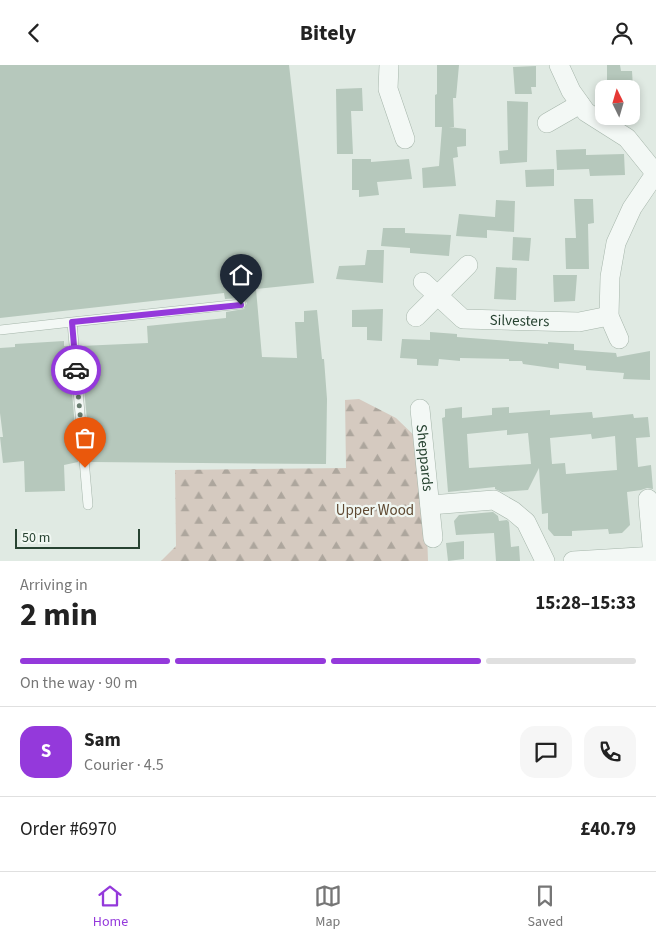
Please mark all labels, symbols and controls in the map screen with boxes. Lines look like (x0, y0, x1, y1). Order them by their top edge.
text: Bitely (300, 17, 356, 49)
icon: back (20, 19, 48, 47)
icon: person (608, 19, 636, 47)
north arrow (595, 80, 640, 125)
map controls (595, 80, 640, 125)
pin (220, 254, 262, 305)
icon: home (227, 261, 255, 289)
street label: Silvesters (489, 310, 550, 332)
courier (51, 345, 101, 395)
icon: car (62, 356, 90, 384)
pin (64, 417, 106, 468)
street label: Sheppards (411, 423, 438, 492)
icon: bag (71, 424, 99, 452)
park label: Upper Wood (336, 500, 414, 521)
scale bar (15, 526, 140, 549)
text: 50 m (22, 528, 50, 548)
text: Arriving in (20, 574, 88, 596)
text: 15:28–15:33 (535, 590, 636, 617)
text: 2 min (20, 592, 98, 638)
text: On the way · 90 m (20, 672, 137, 694)
button: chat (520, 726, 572, 778)
button: phone (584, 726, 636, 778)
text: Sam (84, 727, 121, 754)
text: S (41, 738, 51, 765)
text: Courier · 4.5 (84, 754, 164, 776)
text: Order #6970 (20, 816, 117, 843)
text: £40.79 (580, 816, 636, 843)
tab: Home (93, 882, 128, 932)
tab: Map (314, 882, 342, 932)
tab: Saved (527, 882, 563, 932)

